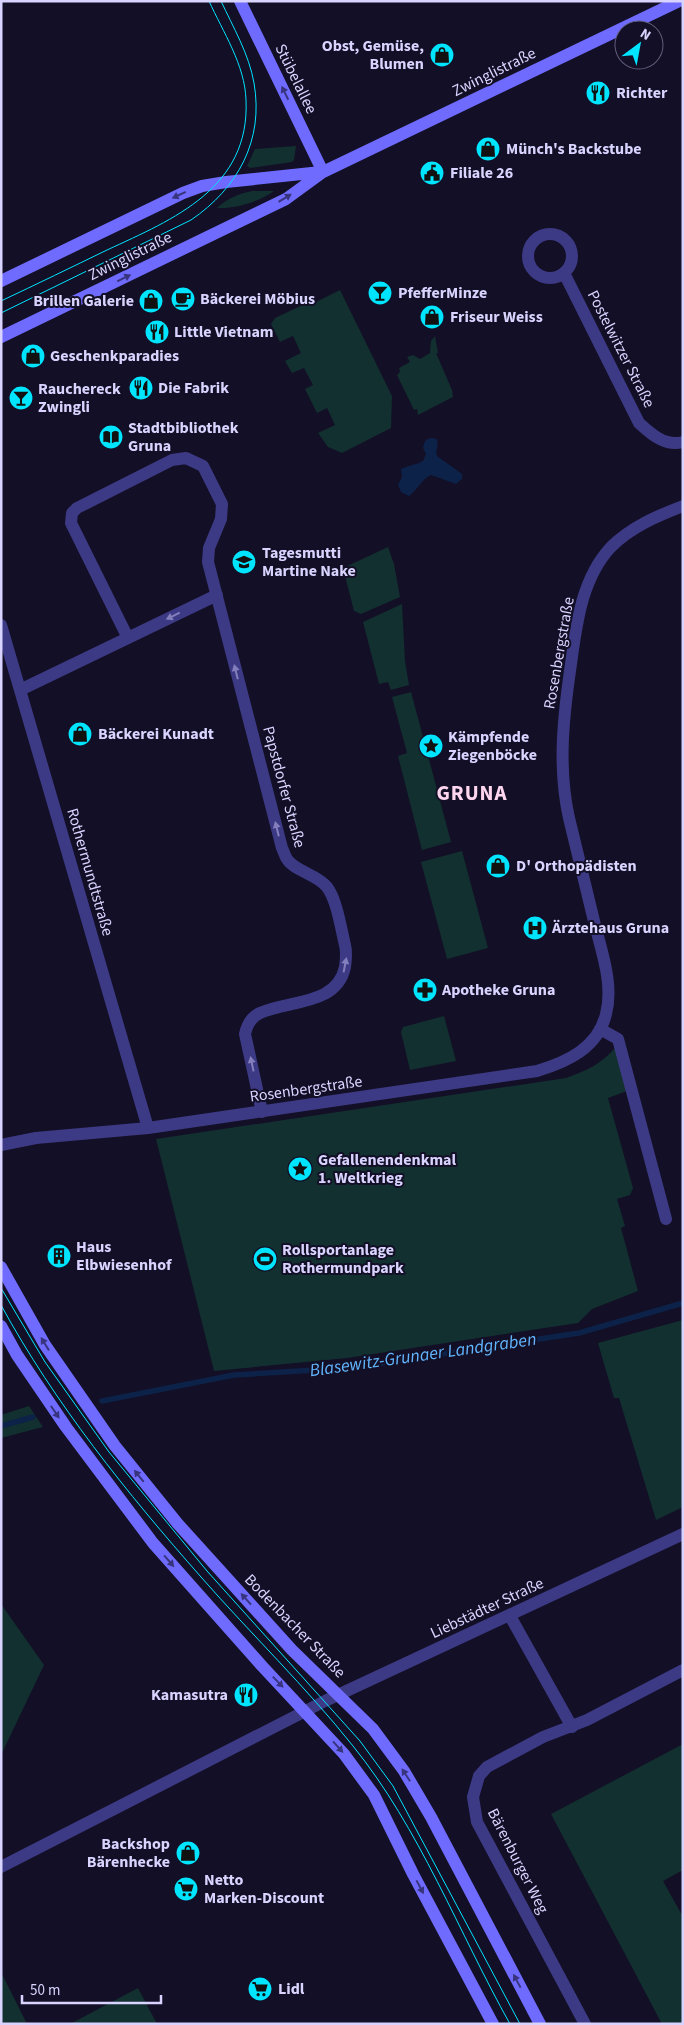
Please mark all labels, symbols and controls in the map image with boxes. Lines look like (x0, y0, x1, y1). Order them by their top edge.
north arrow (614, 20, 664, 70)
text: N (636, 24, 655, 46)
place label: Obst, Gemüse, Blumen (322, 35, 424, 75)
street label: Stübelallee (270, 40, 322, 118)
shop icon: Obst, Gemüse, Blumen (429, 42, 455, 68)
street label: Zwinglistraße (448, 42, 540, 102)
restaurant icon: Richter (585, 80, 611, 106)
place label: Richter (616, 82, 668, 104)
one-way arrow (281, 86, 289, 100)
shop icon: Münch's Backstube (475, 136, 501, 162)
place label: Münch's Backstube (506, 138, 642, 160)
public building icon: Filiale 26 (419, 160, 445, 186)
place label: Filiale 26 (450, 162, 513, 184)
one-way arrow (172, 191, 186, 199)
one-way arrow (279, 194, 292, 203)
street label: Zwinglistraße (84, 226, 176, 286)
one-way arrow (117, 274, 131, 282)
bar icon: PfefferMinze (367, 280, 393, 306)
place label: PfefferMinze (398, 282, 487, 304)
cafe icon: Bäckerei Möbius (170, 286, 196, 312)
street label: Postelwitzer Straße (582, 287, 660, 412)
shop icon: Brillen Galerie (138, 288, 164, 314)
place label: Bäckerei Möbius (200, 288, 315, 310)
place label: Brillen Galerie (33, 290, 134, 312)
shop icon: Friseur Weiss (419, 304, 445, 330)
place label: Friseur Weiss (450, 306, 543, 328)
restaurant icon: Little Vietnam (144, 319, 170, 345)
place label: Little Vietnam (174, 321, 274, 343)
shop icon: Geschenkparadies (20, 343, 46, 369)
place label: Geschenkparadies (50, 345, 179, 367)
restaurant icon: Die Fabrik (128, 375, 154, 401)
place label: Die Fabrik (158, 377, 229, 399)
place label: Rauchereck Zwingli (38, 378, 121, 418)
bar icon: Rauchereck Zwingli (8, 385, 34, 411)
place label: Stadtbibliothek Gruna (128, 417, 239, 457)
library icon: Stadtbibliothek Gruna (98, 424, 124, 450)
place label: Tagesmutti Martine Nake (262, 542, 356, 582)
school or university icon: Tagesmutti Martine Nake (231, 549, 257, 575)
street label: Rosenbergstraße (538, 595, 580, 711)
one-way arrow (165, 612, 180, 620)
one-way arrow (232, 665, 240, 680)
shop icon: Bäckerei Kunadt (67, 721, 93, 747)
place label: Bäckerei Kunadt (98, 723, 214, 745)
street label: Papstdorfer Straße (257, 724, 311, 850)
place label: Kämpfende Ziegenböcke (448, 726, 537, 766)
place icon: Kämpfende Ziegenböcke (418, 733, 444, 759)
district label: GRUNA (436, 778, 508, 808)
street label: Rothermundtstraße (61, 806, 119, 939)
one-way arrow (273, 822, 281, 837)
shop icon: D' Orthopädisten (485, 853, 511, 879)
place label: D' Orthopädisten (516, 855, 637, 877)
hospital icon: Ärztehaus Gruna (522, 915, 548, 941)
place label: Ärztehaus Gruna (551, 917, 669, 939)
one-way arrow (341, 957, 349, 973)
pharmacy icon: Apotheke Gruna (412, 977, 438, 1003)
place label: Apotheke Gruna (441, 979, 555, 1001)
one-way arrow (248, 1056, 256, 1072)
street label: Rosenbergstraße (248, 1070, 364, 1108)
place label: Gefallenendenkmal 1. Weltkrieg (318, 1149, 457, 1189)
place icon: Gefallenendenkmal 1. Weltkrieg (287, 1156, 313, 1182)
place label: Haus Elbwiesenhof (76, 1236, 172, 1276)
place label: Rollsportanlage Rothermundpark (282, 1239, 404, 1279)
building icon: Haus Elbwiesenhof (46, 1243, 72, 1269)
sports icon: Rollsportanlage Rothermundpark (252, 1246, 278, 1272)
water label: Blasewitz‐Grunaer Landgraben (308, 1327, 538, 1383)
one-way arrow (41, 1337, 50, 1351)
one-way arrow (51, 1405, 60, 1419)
one-way arrow (134, 1470, 145, 1483)
one-way arrow (164, 1554, 175, 1567)
street label: Bodenbacher Straße (240, 1569, 351, 1683)
street label: Liebstädter Straße (427, 1572, 547, 1644)
one-way arrow (240, 1594, 252, 1606)
one-way arrow (272, 1676, 284, 1688)
restaurant icon: Kamasutra (233, 1682, 259, 1708)
place label: Kamasutra (151, 1684, 228, 1706)
one-way arrow (332, 1741, 344, 1753)
one-way arrow (401, 1768, 411, 1781)
street label: Bärenburger Weg (482, 1805, 554, 1917)
place label: Backshop Bärenhecke (87, 1833, 170, 1873)
shop icon: Backshop Bärenhecke (175, 1840, 201, 1866)
place label: Netto Marken-Discount (204, 1869, 324, 1909)
supermarket icon: Netto Marken-Discount (173, 1876, 199, 1902)
one-way arrow (416, 1880, 424, 1894)
scale bar (22, 1972, 161, 2004)
one-way arrow (513, 1973, 521, 1988)
supermarket icon: Lidl (247, 1976, 273, 2002)
place label: Lidl (278, 1978, 305, 2000)
text: 50 m (30, 1980, 60, 2001)

